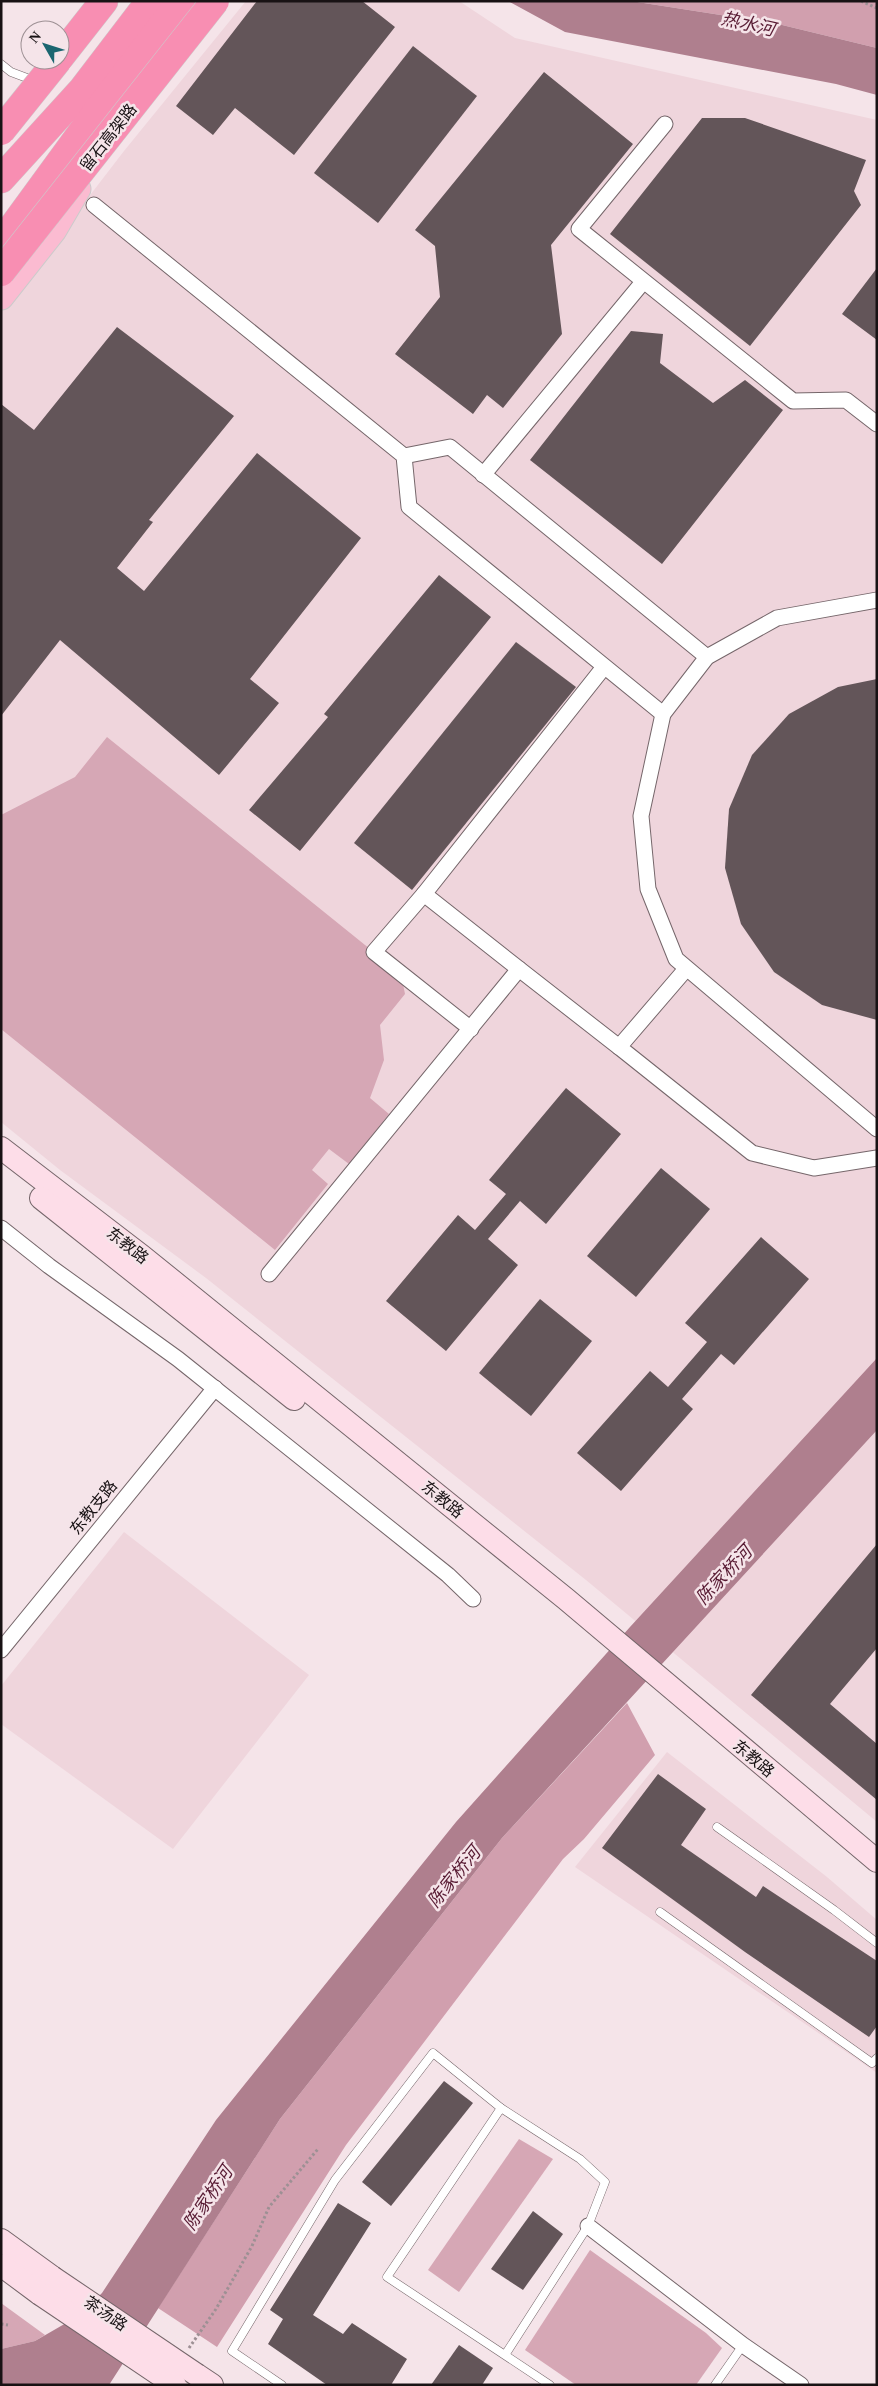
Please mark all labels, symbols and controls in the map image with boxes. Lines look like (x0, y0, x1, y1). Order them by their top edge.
water label: 热水河 (719, 8, 779, 40)
north arrow (20, 20, 70, 70)
text: N (26, 28, 44, 46)
street label: 留石高架路 (77, 101, 140, 174)
street label: 东教路 (104, 1224, 152, 1267)
street label: 东教支路 (67, 1477, 120, 1538)
street label: 东教路 (419, 1478, 467, 1521)
water label: 陈家桥河 (692, 1540, 758, 1608)
street label: 东教路 (730, 1736, 778, 1780)
water label: 陈家桥河 (424, 1840, 486, 1911)
water label: 陈家桥河 (180, 2160, 238, 2233)
street label: 茶汤路 (81, 2293, 130, 2334)

